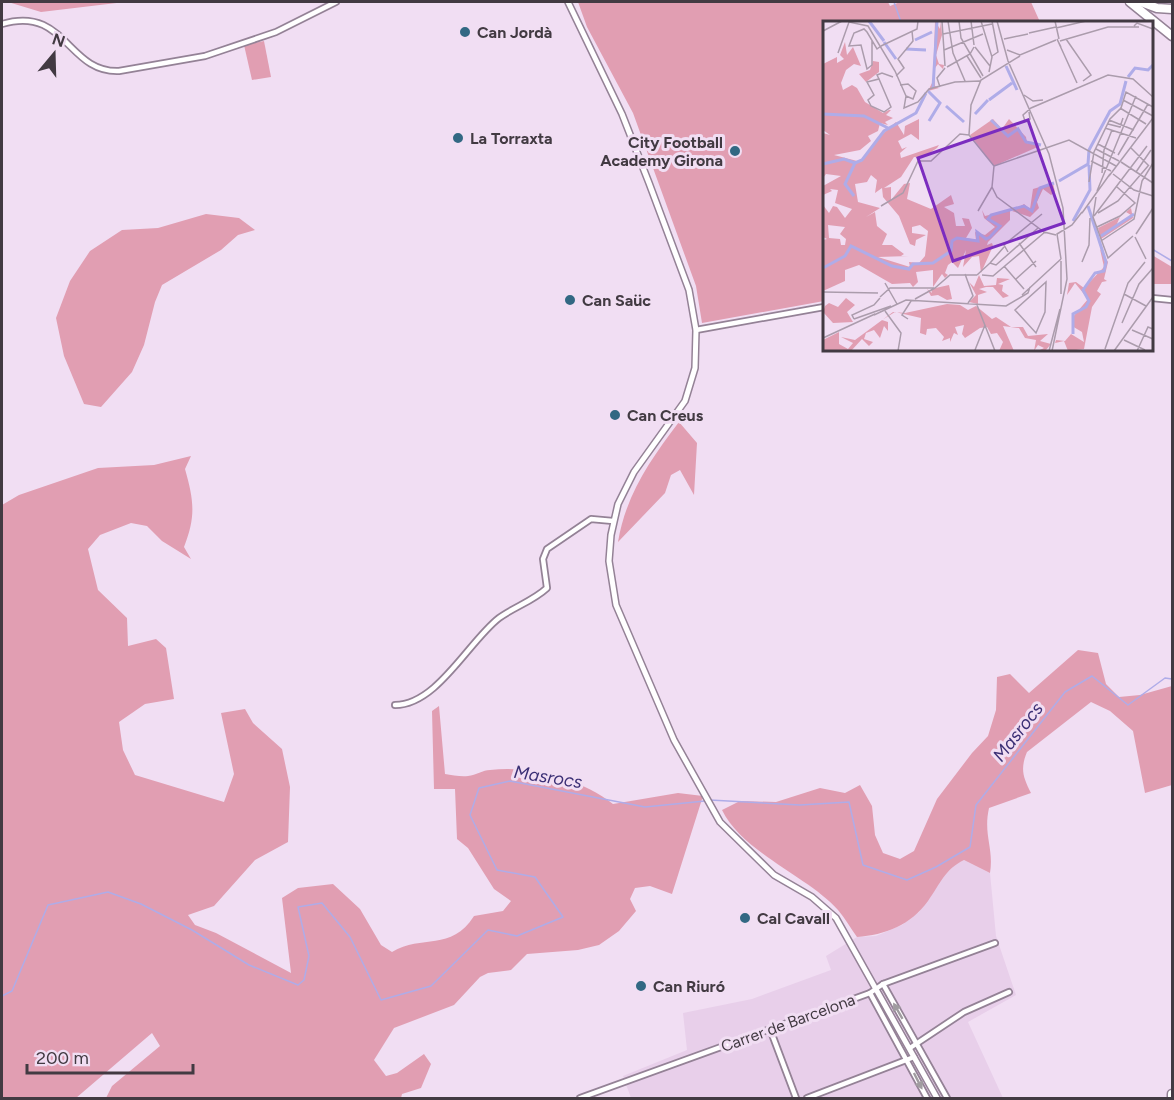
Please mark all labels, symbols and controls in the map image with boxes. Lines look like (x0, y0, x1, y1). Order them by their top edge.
inset map (823, 21, 1153, 351)
place label: Can Jordà (477, 23, 552, 42)
north arrow (24, 24, 84, 84)
marker: Can Jordà (458, 25, 472, 39)
text: N (50, 29, 68, 51)
place label: La Torraxta (470, 129, 553, 148)
marker: La Torraxta (451, 131, 465, 145)
place label: City Football Academy Girona (600, 133, 723, 170)
marker: City Football Academy Girona (728, 144, 742, 158)
place label: Can Saüc (582, 291, 651, 310)
marker: Can Saüc (563, 293, 577, 307)
place label: Can Creus (627, 406, 704, 425)
marker: Can Creus (608, 408, 622, 422)
water label: Masrocs (988, 698, 1048, 766)
water label: Masrocs (512, 761, 584, 793)
place label: Cal Cavall (757, 909, 830, 928)
marker: Cal Cavall (738, 911, 752, 925)
place label: Can Riuró (653, 977, 725, 996)
marker: Can Riuró (634, 979, 648, 993)
street label: Carrer de Barcelona (718, 990, 858, 1056)
one-way arrow (893, 1002, 903, 1019)
scale bar (27, 1037, 194, 1075)
text: 200 m (36, 1047, 89, 1069)
one-way arrow (913, 1073, 923, 1090)

